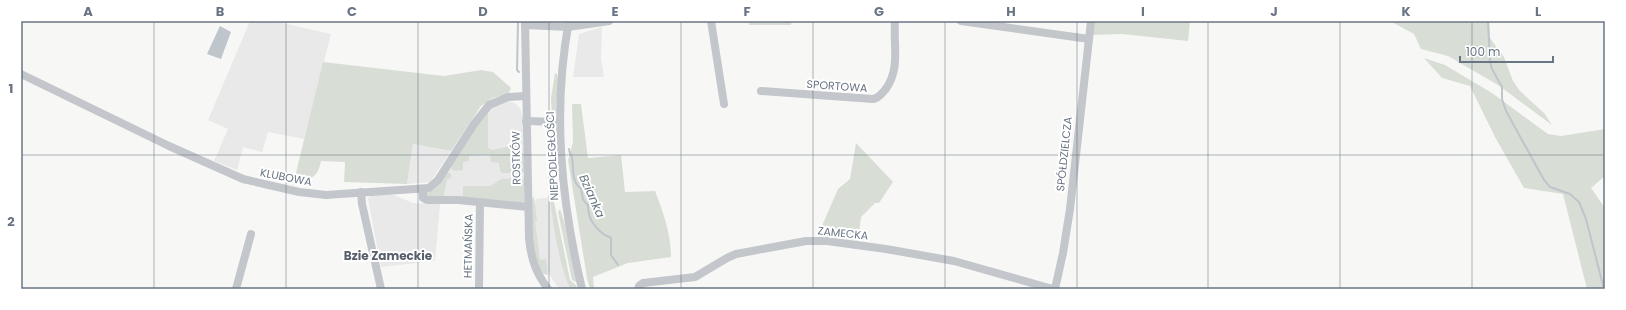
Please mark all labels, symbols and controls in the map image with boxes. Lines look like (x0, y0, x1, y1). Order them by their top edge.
text: A (83, 2, 93, 21)
text: B (216, 2, 225, 21)
text: C (347, 2, 357, 21)
text: D (478, 2, 488, 21)
text: E (611, 2, 619, 21)
text: F (743, 2, 751, 21)
text: G (874, 2, 884, 21)
text: H (1006, 2, 1016, 21)
text: I (1141, 2, 1145, 21)
text: J (1270, 2, 1278, 21)
text: K (1401, 2, 1411, 21)
text: L (1535, 2, 1541, 21)
scale bar (1460, 38, 1553, 64)
text: 100 m (1466, 43, 1500, 60)
street label: SPORTOWA (806, 76, 869, 96)
text: 1 (9, 79, 13, 98)
street label: NIEPODLEGŁOŚCI (542, 111, 562, 201)
street label: SPÓŁDZIELCZA (1052, 115, 1076, 192)
street label: ROSTKÓW (508, 131, 524, 185)
street label: KLUBOWA (259, 164, 314, 190)
water label: Bzianka (575, 171, 610, 220)
text: 2 (7, 212, 15, 231)
street label: HETMAŃSKA (459, 213, 477, 278)
street label: ZAMECKA (817, 222, 870, 244)
district label: Bzie Zameckie (344, 247, 433, 264)

